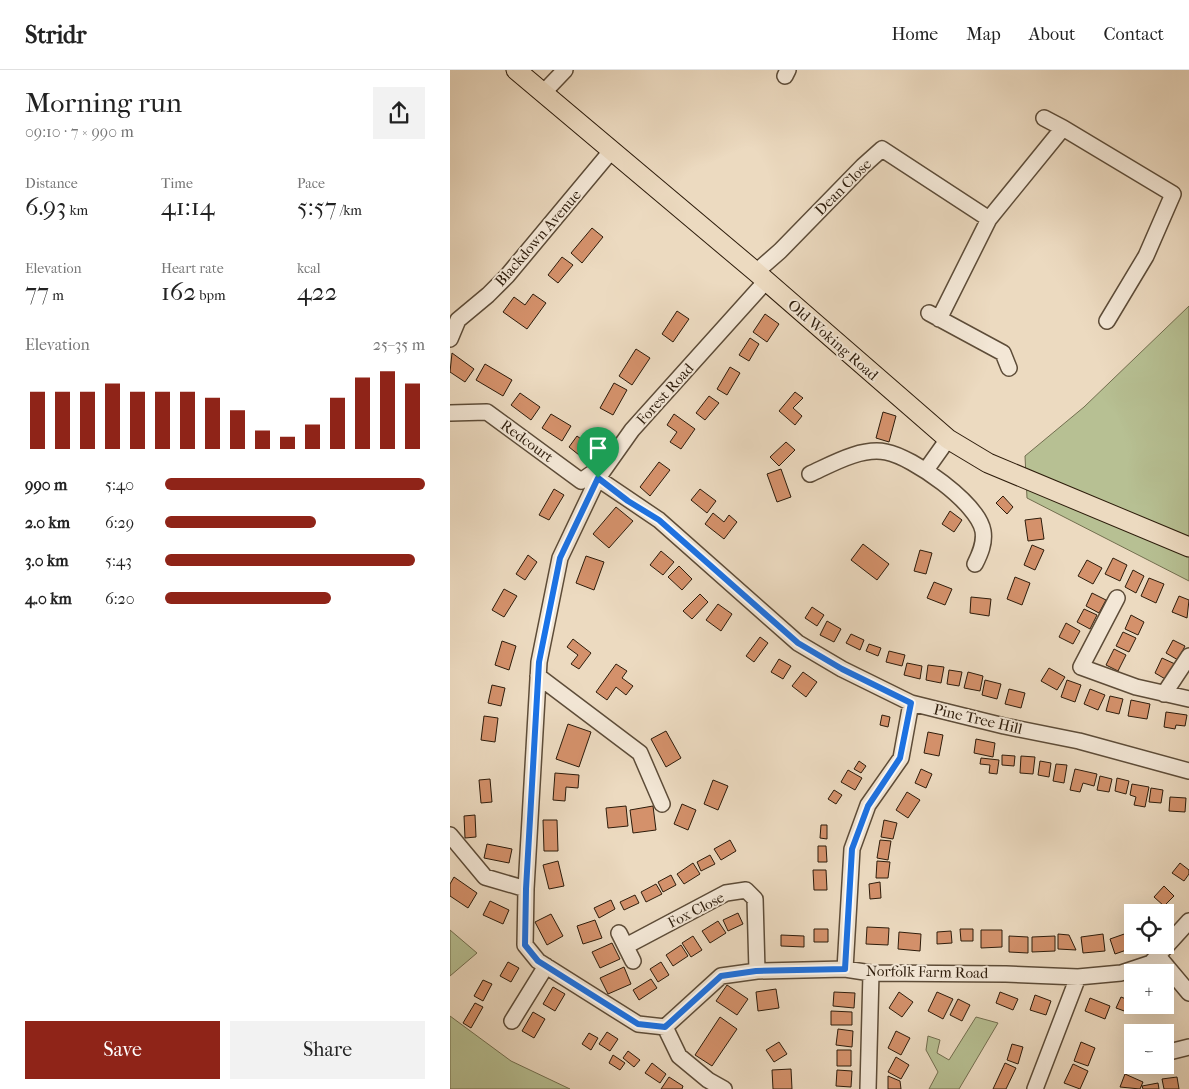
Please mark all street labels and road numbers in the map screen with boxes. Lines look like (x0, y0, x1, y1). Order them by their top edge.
street label: Dean Close (811, 155, 875, 219)
street label: Blackdown Avenue (491, 186, 585, 290)
street label: Old Woking Road (784, 296, 883, 385)
street label: Forest Road (633, 359, 698, 429)
street label: Redcourt (497, 416, 557, 466)
street label: Pine Tree Hill (932, 700, 1024, 738)
street label: Fox Close (665, 888, 728, 932)
street label: Norfolk Farm Road (866, 962, 989, 982)

